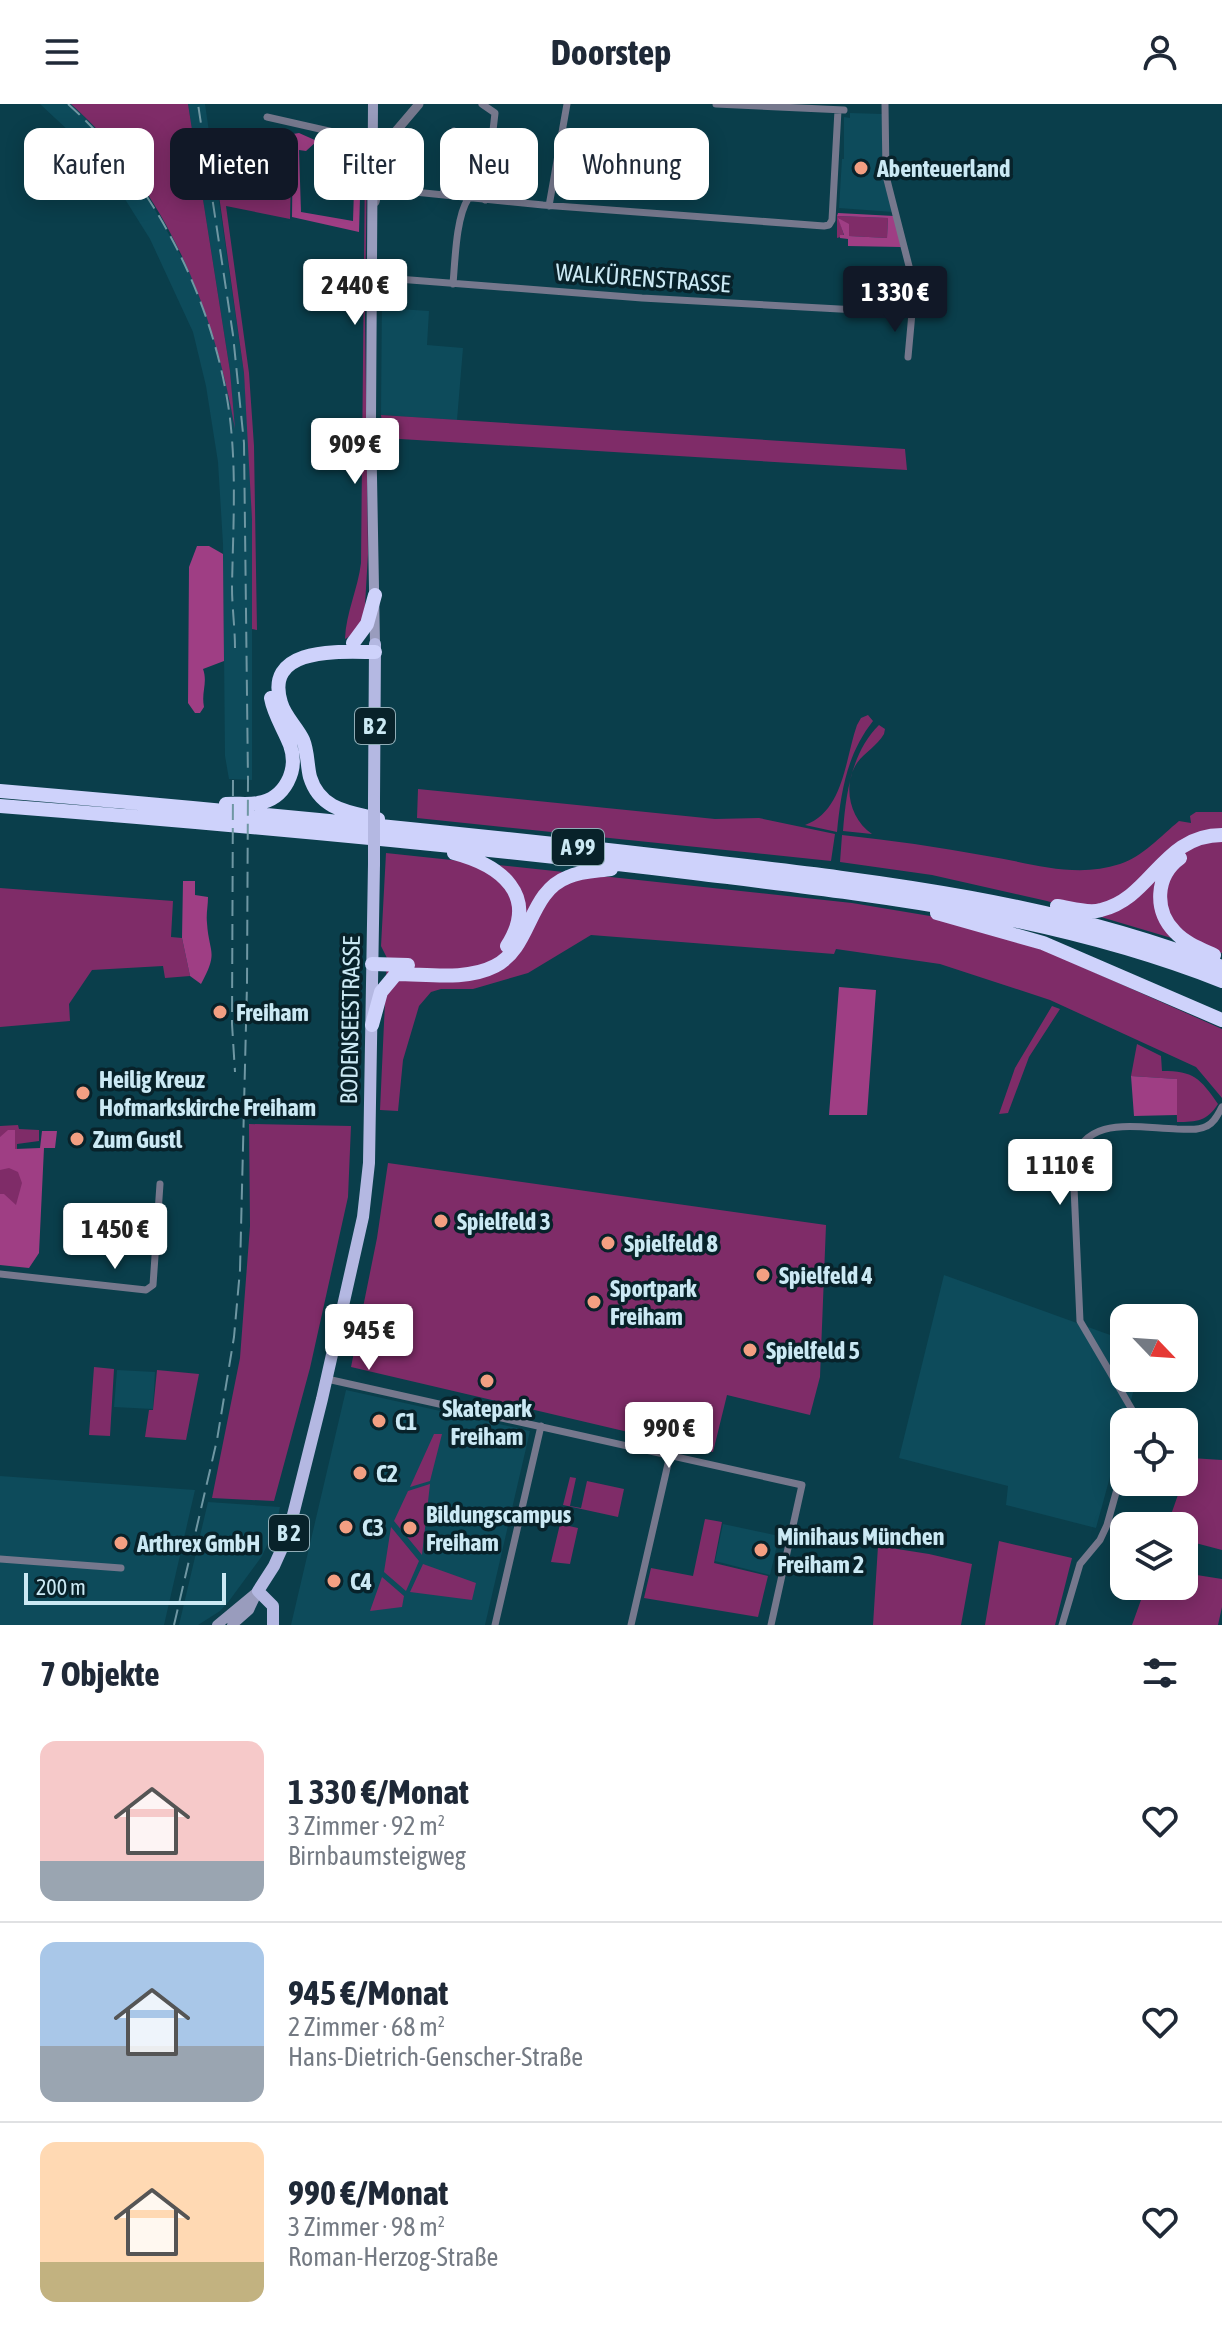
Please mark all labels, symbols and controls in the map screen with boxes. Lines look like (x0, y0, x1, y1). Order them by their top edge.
icon: menu (40, 30, 84, 74)
icon: person (1138, 30, 1182, 74)
text: Doorstep (551, 31, 671, 73)
chip: Kaufen (24, 128, 154, 200)
chip: Mieten (170, 128, 298, 200)
chip: Filter (314, 128, 424, 200)
chip: Neu (440, 128, 538, 200)
chip: Wohnung (554, 128, 709, 200)
place label: Abenteuerland (876, 155, 1010, 182)
marker: Abenteuerland (852, 159, 870, 177)
street label: WALKÜRENSTRASSE (555, 258, 731, 298)
pin: 2 440 € (281, 259, 429, 327)
pin: 1 330 € (821, 266, 969, 334)
text: 2 440 € (321, 270, 389, 300)
text: 1 330 € (861, 277, 929, 307)
pin: 909 € (299, 418, 411, 486)
text: 909 € (329, 429, 381, 459)
road number: B 2 (355, 708, 395, 744)
road number: A 99 (552, 829, 604, 865)
street label: BODENSEESTRASSE (335, 936, 365, 1104)
place label: Freiham (236, 999, 309, 1026)
marker: Freiham (211, 1003, 229, 1021)
place label: Heilig Kreuz Hofmarkskirche Freiham (99, 1066, 316, 1121)
marker: Heilig Kreuz Hofmarkskirche Freiham (74, 1084, 92, 1102)
place label: Zum Gustl (93, 1126, 183, 1153)
marker: Zum Gustl (68, 1130, 86, 1148)
pin: 1 110 € (986, 1139, 1134, 1207)
text: 1 110 € (1026, 1150, 1094, 1180)
pin: 1 450 € (41, 1203, 189, 1271)
place label: Spielfeld 3 (457, 1208, 551, 1235)
marker: Spielfeld 3 (432, 1212, 450, 1230)
text: 1 450 € (81, 1214, 149, 1244)
place label: Spielfeld 8 (624, 1230, 718, 1257)
marker: Spielfeld 8 (599, 1234, 617, 1252)
place label: Spielfeld 4 (779, 1262, 873, 1289)
marker: Spielfeld 4 (754, 1266, 772, 1284)
place label: Sportpark Freiham (610, 1275, 697, 1330)
marker: Sportpark Freiham (585, 1293, 603, 1311)
pin: 945 € (313, 1304, 425, 1372)
north arrow (1110, 1304, 1198, 1392)
map controls (1110, 1304, 1198, 1600)
text: 945 € (343, 1315, 395, 1345)
place label: Spielfeld 5 (766, 1337, 860, 1364)
marker: Spielfeld 5 (741, 1341, 759, 1359)
marker: Skatepark Freiham (478, 1372, 496, 1390)
place label: Skatepark Freiham (442, 1395, 532, 1450)
pin: 990 € (613, 1402, 725, 1470)
place label: C1 (395, 1408, 417, 1435)
button: locate (1110, 1408, 1198, 1496)
marker: C1 (370, 1412, 388, 1430)
text: 990 € (643, 1413, 695, 1443)
place label: C2 (376, 1460, 398, 1487)
marker: C2 (351, 1464, 369, 1482)
place label: Bildungscampus Freiham (426, 1501, 572, 1556)
button: layers (1110, 1512, 1198, 1600)
place label: C3 (362, 1514, 384, 1541)
road number: B 2 (269, 1515, 309, 1551)
marker: C3 (337, 1518, 355, 1536)
marker: Bildungscampus Freiham (401, 1519, 419, 1537)
place label: Minihaus München Freiham 2 (777, 1523, 944, 1578)
place label: Arthrex GmbH (136, 1530, 260, 1557)
marker: Arthrex GmbH (112, 1534, 130, 1552)
marker: Minihaus München Freiham 2 (752, 1541, 770, 1559)
place label: C4 (350, 1568, 372, 1595)
scale bar (24, 1569, 226, 1605)
marker: C4 (325, 1572, 343, 1590)
text: 200 m (36, 1574, 86, 1600)
icon: filters (1138, 1651, 1182, 1695)
text: 7 Objekte (40, 1654, 160, 1693)
text: 1 330 €/Monat (288, 1772, 469, 1811)
icon: home (104, 1773, 200, 1869)
icon: heart (1138, 1799, 1182, 1843)
text: 3 Zimmer · 92 m² (288, 1811, 445, 1841)
text: Birnbaumsteigweg (288, 1841, 466, 1871)
text: 945 €/Monat (288, 1973, 448, 2012)
icon: home (104, 1974, 200, 2070)
icon: heart (1138, 2000, 1182, 2044)
text: 2 Zimmer · 68 m² (288, 2012, 445, 2042)
text: Hans-Dietrich-Genscher-Straße (288, 2042, 583, 2072)
text: 990 €/Monat (288, 2173, 448, 2212)
icon: home (104, 2174, 200, 2270)
icon: heart (1138, 2200, 1182, 2244)
text: 3 Zimmer · 98 m² (288, 2212, 445, 2242)
text: Roman-Herzog-Straße (288, 2242, 498, 2272)

